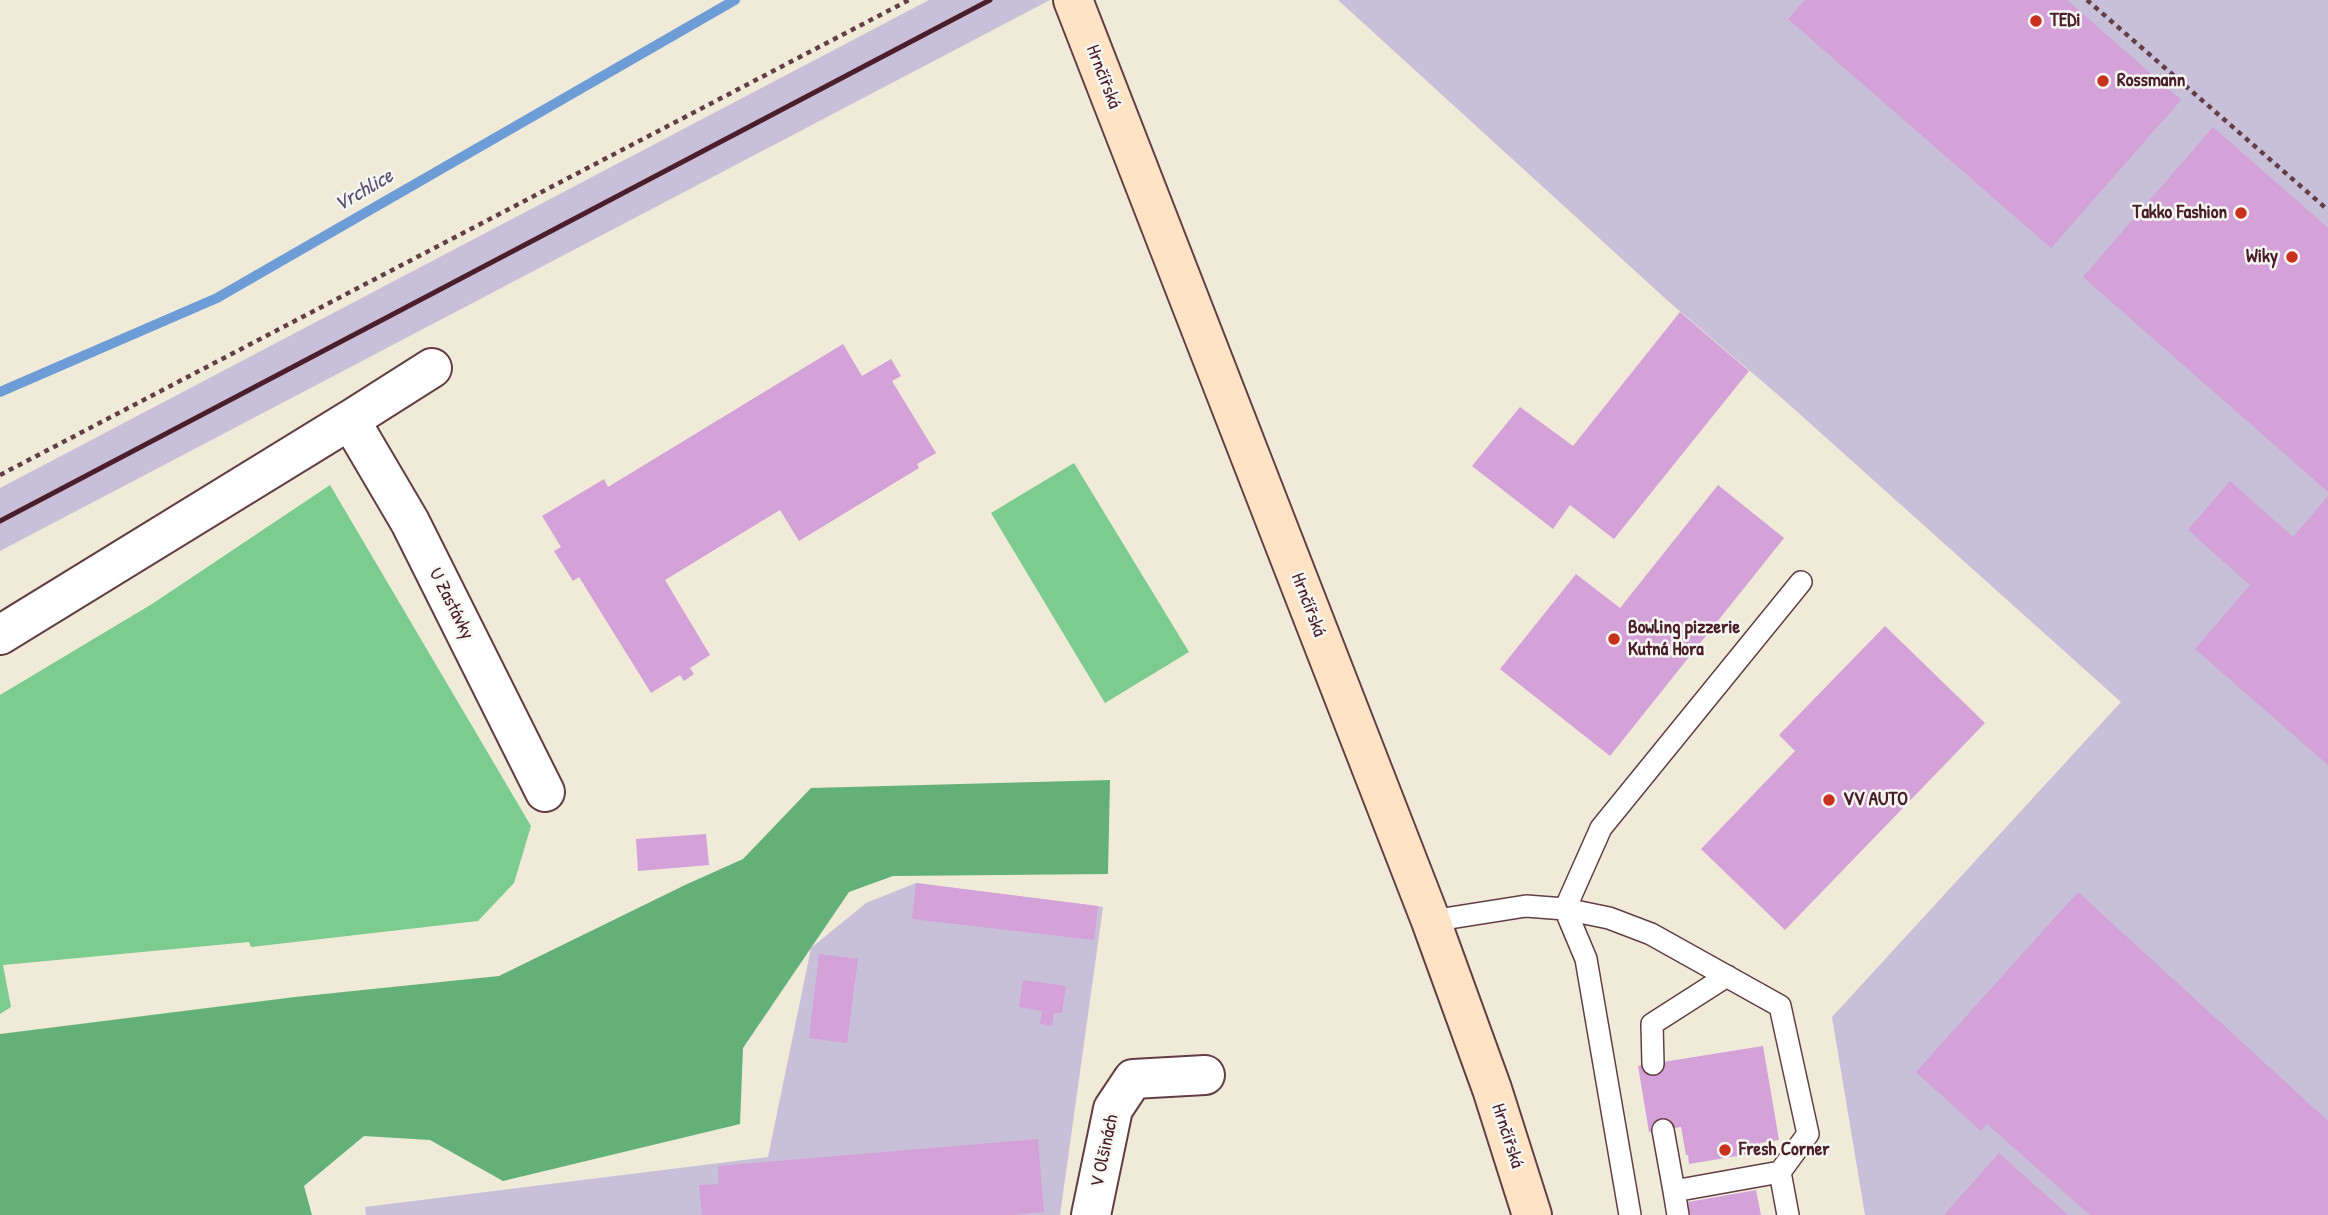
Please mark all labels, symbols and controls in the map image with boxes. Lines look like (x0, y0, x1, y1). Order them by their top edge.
place label: TEDi (2050, 10, 2081, 32)
marker: TEDi (2028, 13, 2044, 29)
street label: Hrnčířská (1080, 42, 1126, 112)
place label: Rossmann (2117, 70, 2185, 92)
marker: Rossmann (2095, 73, 2111, 89)
water label: Vrchlice (330, 164, 398, 218)
place label: Takko Fashion (2132, 202, 2227, 224)
marker: Takko Fashion (2233, 205, 2249, 221)
place label: Wiky (2246, 246, 2278, 268)
marker: Wiky (2284, 249, 2300, 265)
street label: U Zastávky (423, 565, 479, 643)
street label: Hrnčířská (1285, 570, 1331, 640)
place label: Bowling pizzerie Kutná Hora (1628, 617, 1740, 661)
marker: Bowling pizzerie Kutná Hora (1606, 631, 1622, 647)
place label: VV AUTO (1843, 789, 1908, 811)
marker: VV AUTO (1821, 792, 1837, 808)
street label: Hrnčířská (1486, 1101, 1528, 1171)
street label: V Olšinách (1086, 1113, 1124, 1189)
place label: Fresh Corner (1739, 1139, 1830, 1161)
marker: Fresh Corner (1717, 1142, 1733, 1158)

